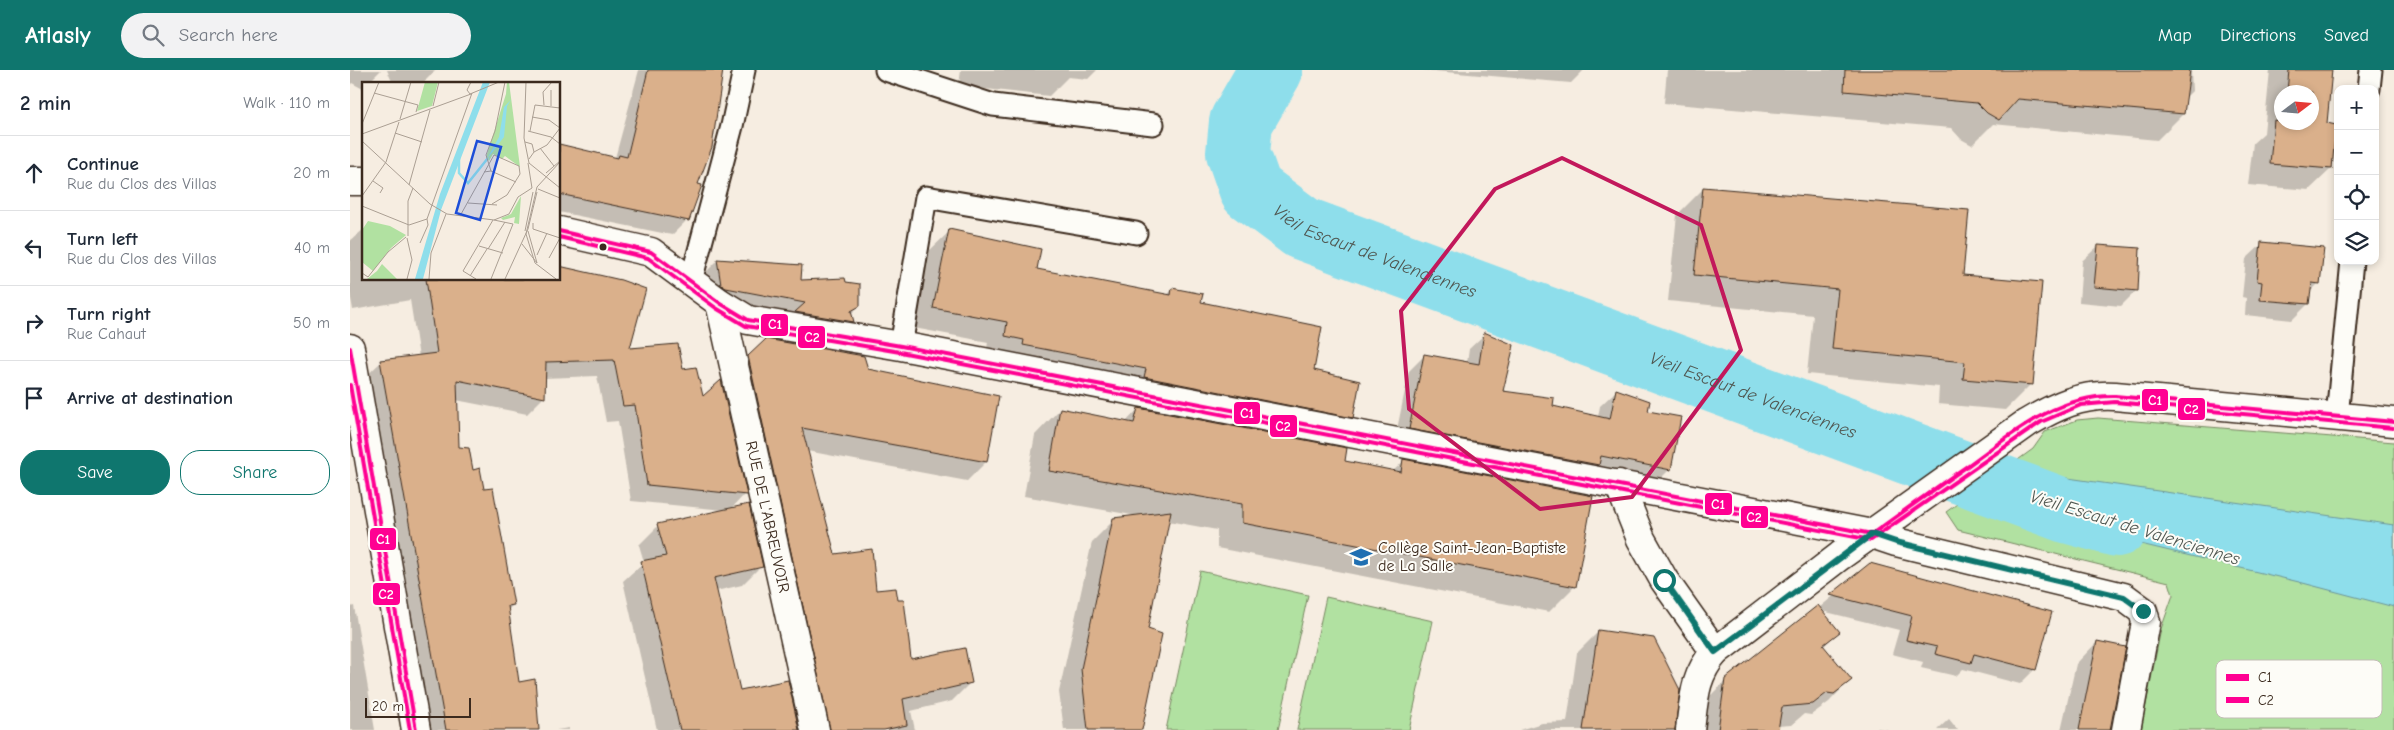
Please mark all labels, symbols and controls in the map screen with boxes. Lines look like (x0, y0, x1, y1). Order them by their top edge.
search box (121, 13, 471, 58)
text: Atlasly (25, 21, 91, 49)
icon: search (139, 21, 167, 49)
text: Search here (179, 24, 278, 46)
text: Map (2158, 25, 2192, 46)
text: Directions (2220, 25, 2296, 46)
text: Saved (2324, 25, 2369, 46)
inset map (362, 82, 560, 280)
north arrow (2274, 85, 2319, 130)
map controls (2334, 85, 2379, 265)
button: + (2334, 85, 2379, 130)
text: 2 min (20, 91, 71, 115)
text: Walk · 110 m (243, 94, 330, 112)
button: − (2334, 130, 2379, 175)
text: Continue (67, 153, 139, 175)
icon: ahead (20, 159, 48, 187)
text: 20 m (293, 164, 330, 182)
text: Rue du Clos des Villas (67, 175, 216, 193)
button: locate (2334, 175, 2379, 220)
water label: Vieil Escaut de Valenciennes (1269, 200, 1480, 302)
button: layers (2334, 220, 2379, 265)
text: Turn left (67, 228, 138, 250)
icon: left (20, 234, 48, 262)
text: 40 m (294, 239, 330, 257)
unlabelled marker (598, 242, 608, 252)
text: Rue du Clos des Villas (67, 250, 216, 268)
text: Turn right (67, 303, 151, 325)
icon: right (20, 309, 48, 337)
line badge: C1 (760, 313, 789, 337)
text: 50 m (293, 314, 330, 332)
text: C1 (768, 316, 782, 333)
text: Rue Cahaut (67, 325, 146, 343)
line badge: C2 (797, 325, 826, 349)
text: C2 (804, 329, 820, 346)
water label: Vieil Escaut de Valenciennes (1647, 347, 1860, 443)
icon: arrive (20, 384, 48, 412)
text: Arrive at destination (67, 387, 233, 409)
line badge: C1 (2141, 388, 2169, 412)
text: C1 (2148, 392, 2162, 409)
line badge: C2 (2177, 397, 2206, 421)
line badge: C1 (1233, 401, 1261, 425)
text: C2 (2183, 401, 2199, 418)
text: C1 (1240, 405, 1254, 422)
line badge: C2 (1269, 414, 1298, 438)
text: C2 (1275, 418, 1291, 435)
street label: RUE DE L'ABREUVOIR (742, 439, 793, 595)
button: Save (20, 450, 170, 495)
button: Share (180, 450, 330, 495)
water label: Vieil Escaut de Valenciennes (2028, 486, 2243, 570)
line badge: C1 (1704, 492, 1733, 516)
text: C1 (1711, 496, 1725, 513)
line badge: C2 (1740, 505, 1769, 529)
text: C2 (1746, 509, 1762, 526)
line badge: C1 (369, 527, 397, 551)
text: C1 (376, 531, 390, 548)
place label: Collège Saint-Jean-Baptiste de La Salle (1378, 539, 1566, 575)
school or university icon: Collège Saint-Jean-Baptiste de La Salle (1348, 544, 1374, 570)
route start (1653, 569, 1676, 592)
line badge: C2 (372, 582, 401, 606)
text: C2 (378, 586, 394, 603)
route end (2132, 600, 2155, 623)
legend (2216, 660, 2382, 718)
text: C1 (2258, 669, 2272, 686)
text: C2 (2258, 692, 2274, 709)
scale bar (365, 695, 471, 718)
text: 20 m (372, 698, 404, 715)

